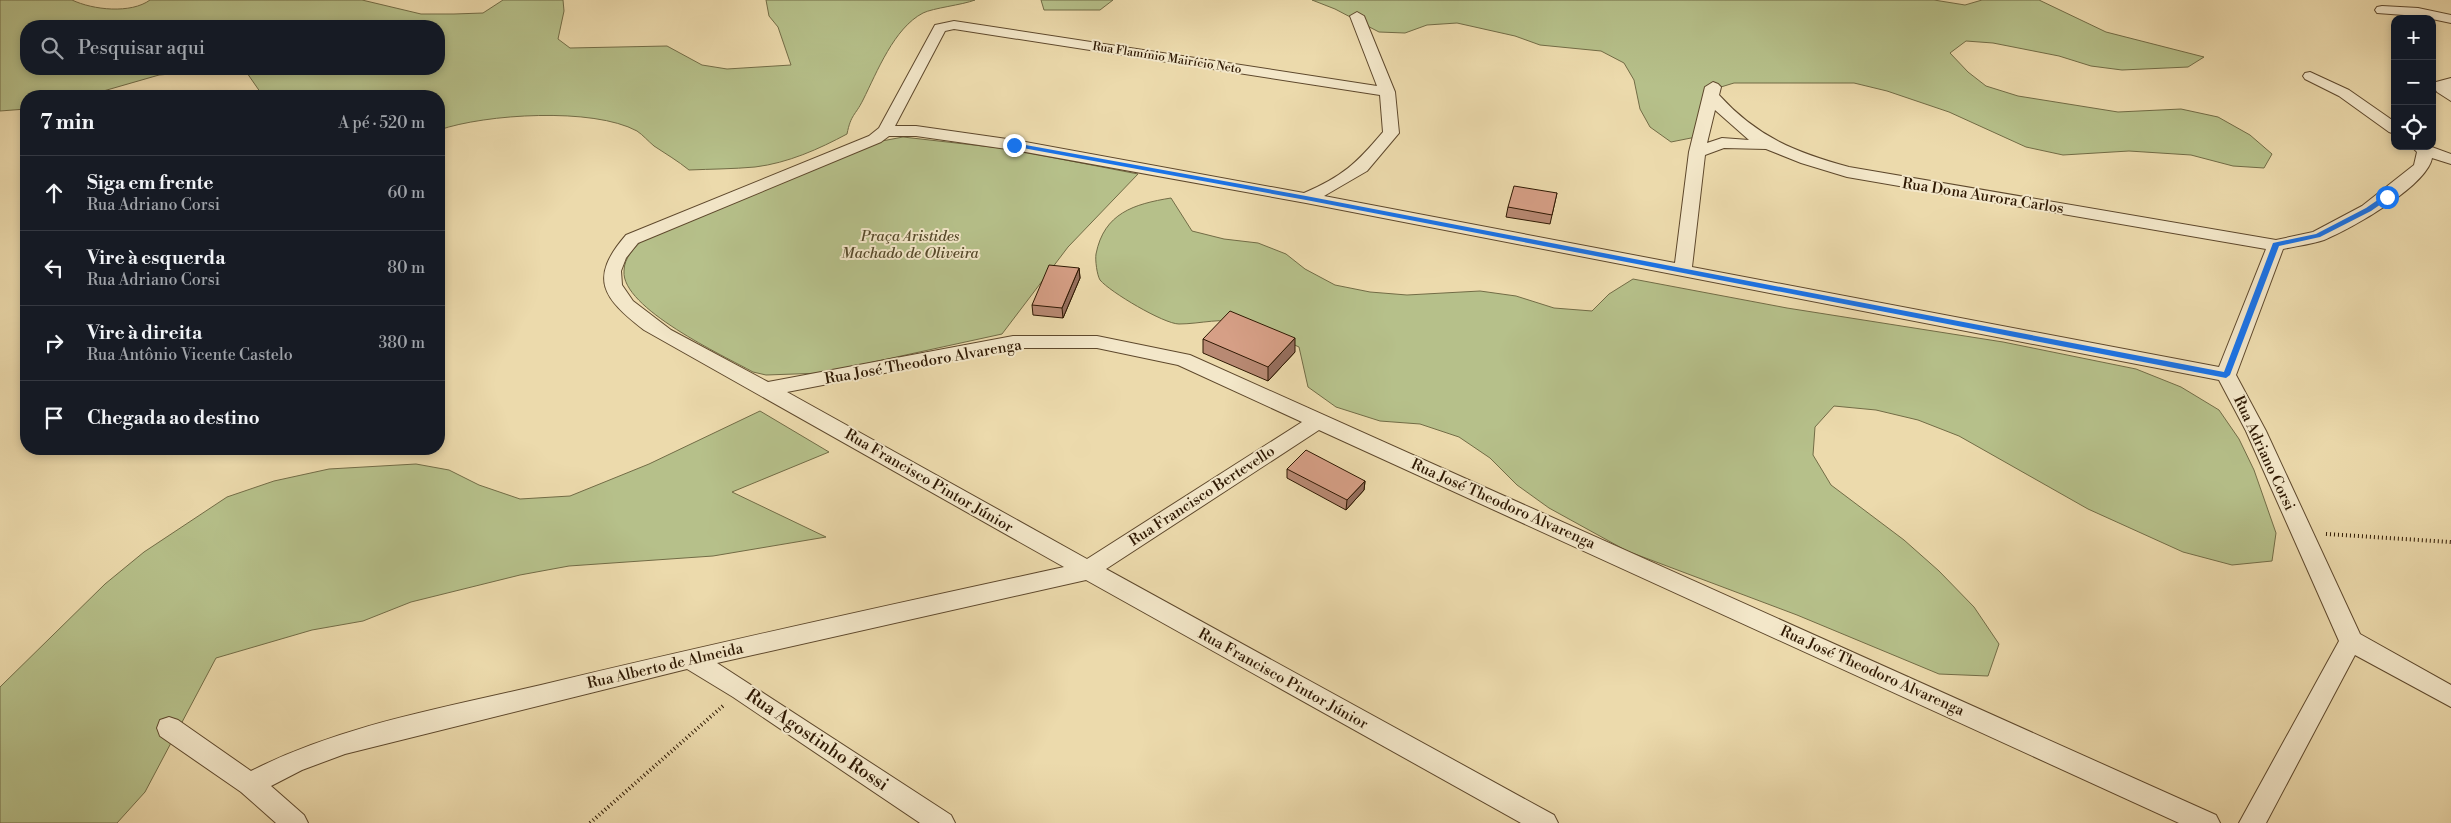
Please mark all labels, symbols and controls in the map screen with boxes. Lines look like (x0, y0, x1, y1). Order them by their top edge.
map controls (2391, 15, 2436, 150)
button: + (2391, 15, 2436, 60)
search box (20, 20, 445, 75)
icon: search (38, 34, 66, 62)
text: Pesquisar aqui (78, 36, 205, 60)
street label: Rua Flamínio Mairício Neto (1091, 39, 1243, 77)
button: − (2391, 60, 2436, 105)
button: locate (2391, 105, 2436, 150)
text: 7 min (40, 110, 94, 136)
text: A pé · 520 m (338, 113, 425, 133)
route end (1003, 134, 1026, 157)
text: Siga em frente (87, 171, 214, 195)
street label: Rua Dona Aurora Carlos (1901, 174, 2065, 218)
icon: ahead (40, 179, 68, 207)
text: 60 m (387, 183, 425, 203)
route start (2376, 186, 2399, 209)
text: Rua Adriano Corsi (87, 195, 220, 215)
park label: Praça Aristides Machado de Oliveira (841, 227, 979, 263)
text: Vire à esquerda (87, 246, 226, 270)
icon: left (40, 254, 68, 282)
text: 80 m (387, 258, 425, 278)
text: Rua Adriano Corsi (87, 270, 220, 290)
text: Vire à direita (87, 321, 202, 345)
icon: right (40, 329, 68, 357)
text: 380 m (378, 333, 425, 353)
street label: Rua José Theodoro Alvarenga (823, 335, 1023, 389)
text: Rua Antônio Vicente Castelo (87, 345, 293, 365)
street label: Rua Adriano Corsi (2229, 392, 2299, 514)
icon: arrive (40, 404, 68, 432)
text: Chegada ao destino (87, 406, 260, 430)
street label: Rua Francisco Pintor Júnior (841, 425, 1017, 537)
street label: Rua Francisco Bertevello (1125, 442, 1279, 550)
street label: Rua José Theodoro Alvarenga (1408, 455, 1598, 553)
street label: Rua José Theodoro Alvarenga (1777, 622, 1967, 720)
street label: Rua Francisco Pintor Júnior (1195, 624, 1372, 734)
street label: Rua Alberto de Almeida (585, 639, 745, 693)
street label: Rua Agostinho Rossi (741, 684, 893, 796)

